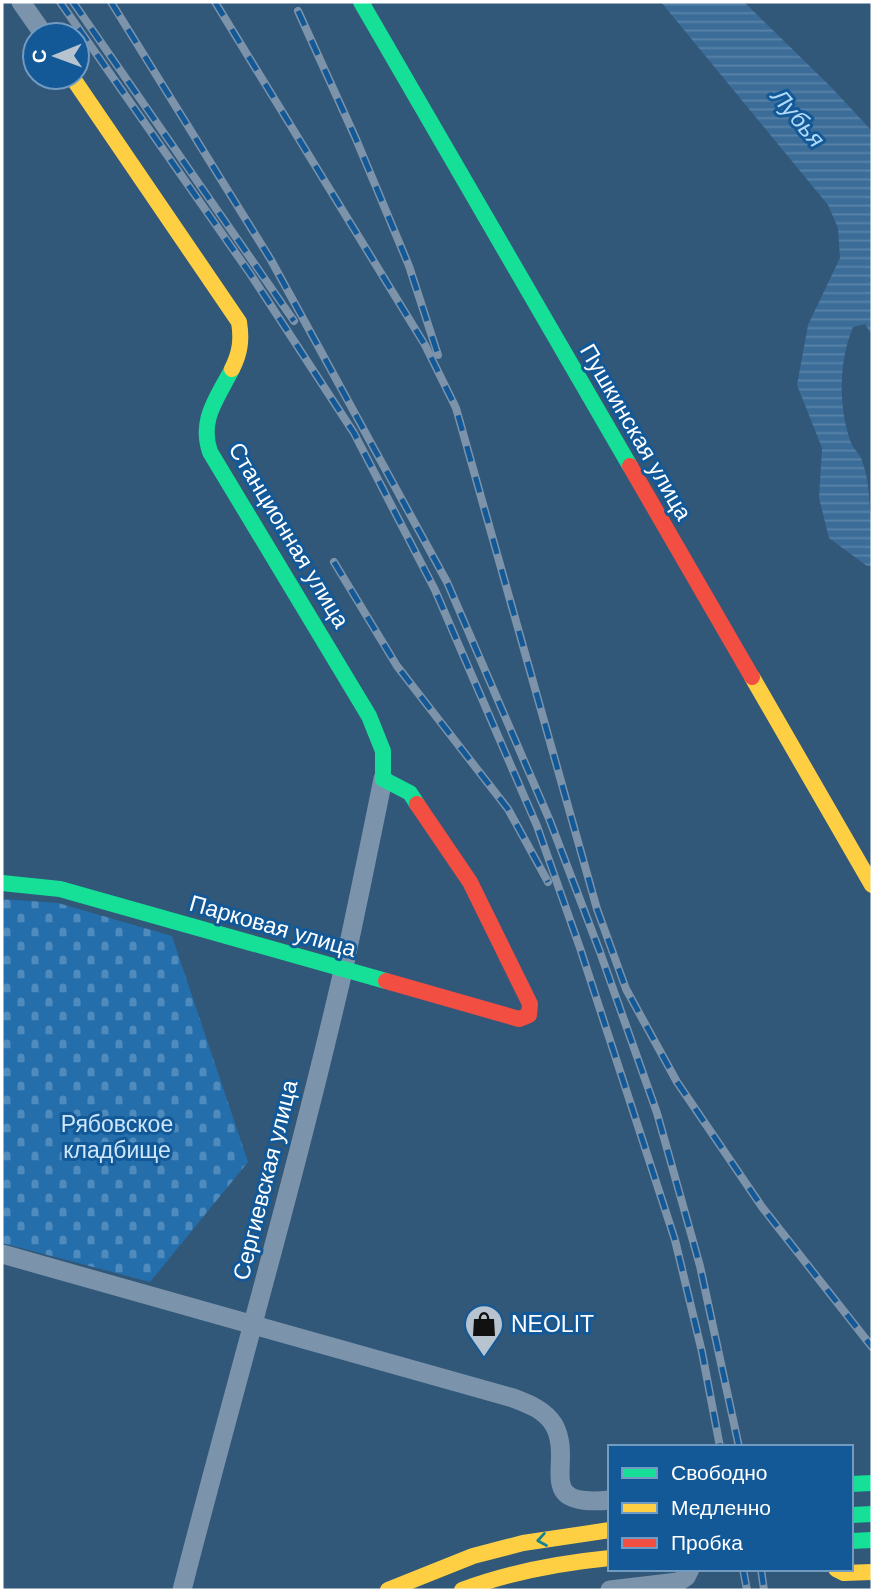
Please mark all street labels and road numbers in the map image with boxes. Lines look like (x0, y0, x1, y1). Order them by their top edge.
street label: Пушкинская улица (575, 339, 697, 525)
street label: Станционная улица (223, 438, 355, 632)
street label: Парковая улица (187, 890, 359, 962)
street label: Сергиевская улица (228, 1077, 302, 1283)

